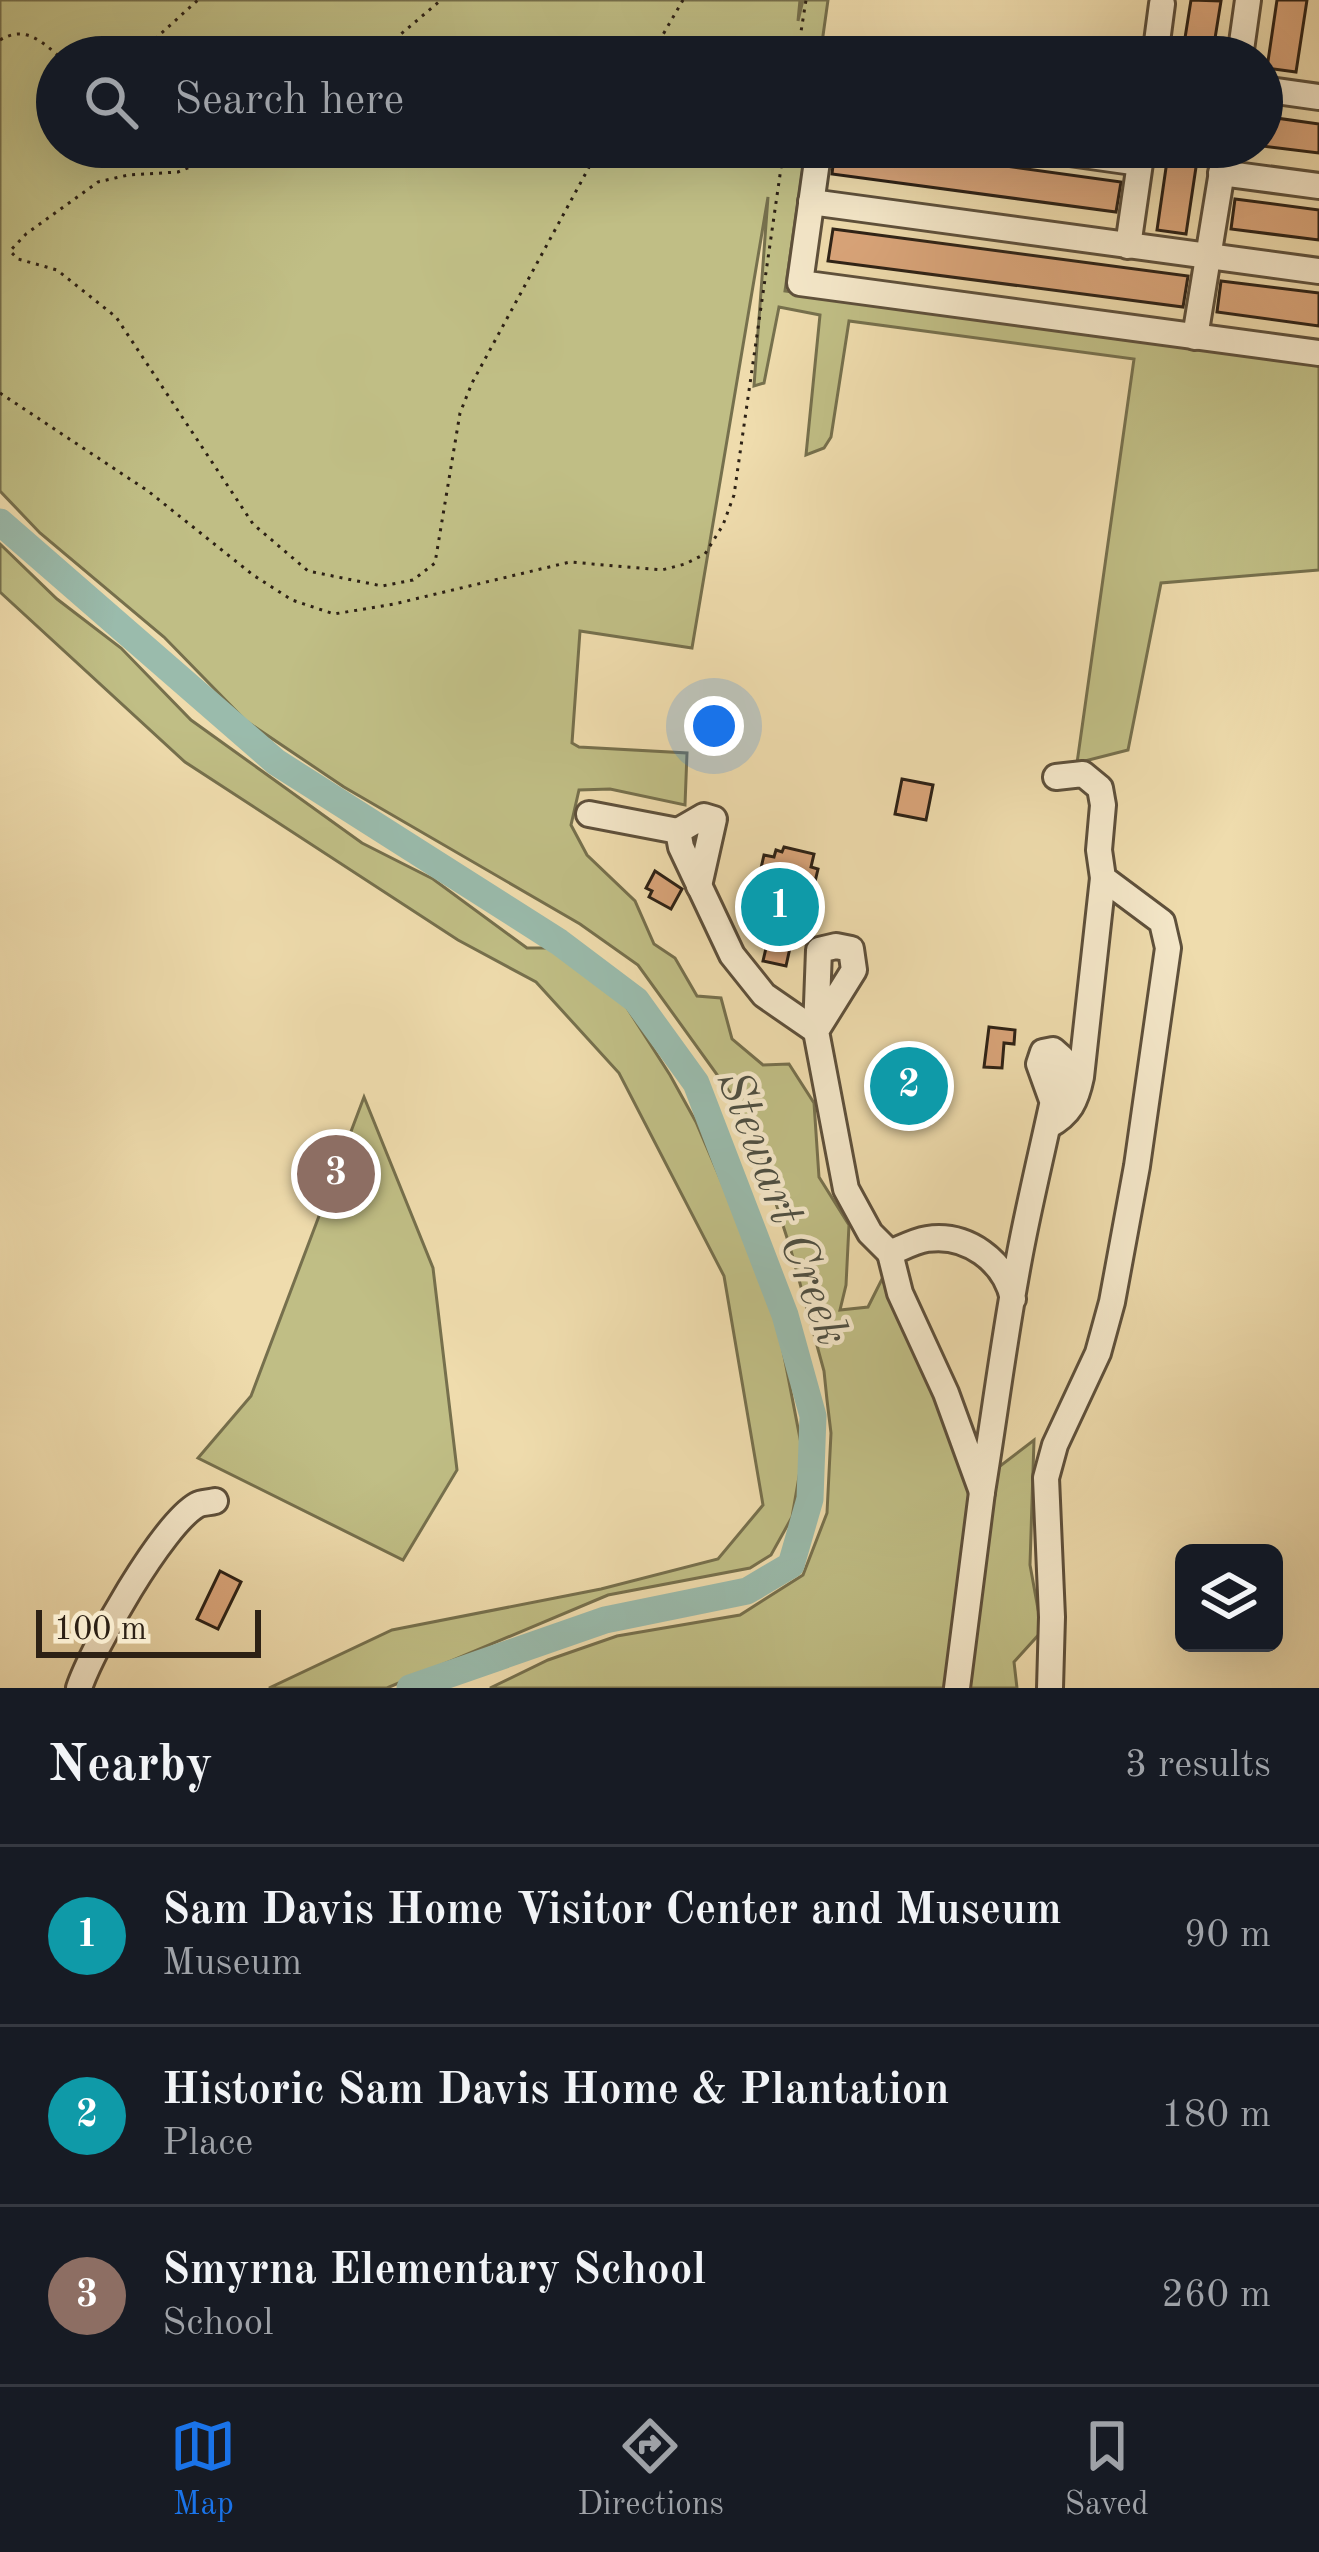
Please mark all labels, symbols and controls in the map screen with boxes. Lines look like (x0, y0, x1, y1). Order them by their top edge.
search box (36, 36, 1283, 168)
icon: search (78, 69, 144, 135)
text: Search here (174, 79, 404, 124)
your location (684, 696, 744, 756)
pin: 1 (741, 862, 819, 952)
pin: 2 (870, 1041, 948, 1131)
water label: Stewart Creek (707, 1064, 856, 1352)
pin: 3 (297, 1129, 375, 1219)
map controls (1175, 1544, 1283, 1652)
button: layers (1175, 1544, 1283, 1652)
scale bar (36, 1604, 261, 1657)
text: 100 m (54, 1614, 147, 1647)
text: Nearby (48, 1741, 213, 1792)
text: 3 results (1125, 1746, 1271, 1785)
text: Sam Davis Home Visitor Center and Museum (162, 1889, 1062, 1934)
text: 1 (76, 1916, 98, 1955)
text: 90 m (1184, 1916, 1271, 1955)
text: Museum (162, 1944, 302, 1983)
text: Historic Sam Davis Home & Plantation (162, 2069, 949, 2114)
text: 2 (76, 2096, 98, 2135)
text: 180 m (1161, 2096, 1271, 2135)
text: Place (162, 2124, 253, 2163)
text: Smyrna Elementary School (162, 2249, 706, 2294)
text: 3 (76, 2276, 98, 2315)
text: 260 m (1161, 2276, 1271, 2315)
text: School (162, 2304, 274, 2343)
tab: Map (170, 2413, 236, 2526)
tab: Directions (577, 2413, 724, 2526)
tab: Saved (1065, 2413, 1149, 2526)

